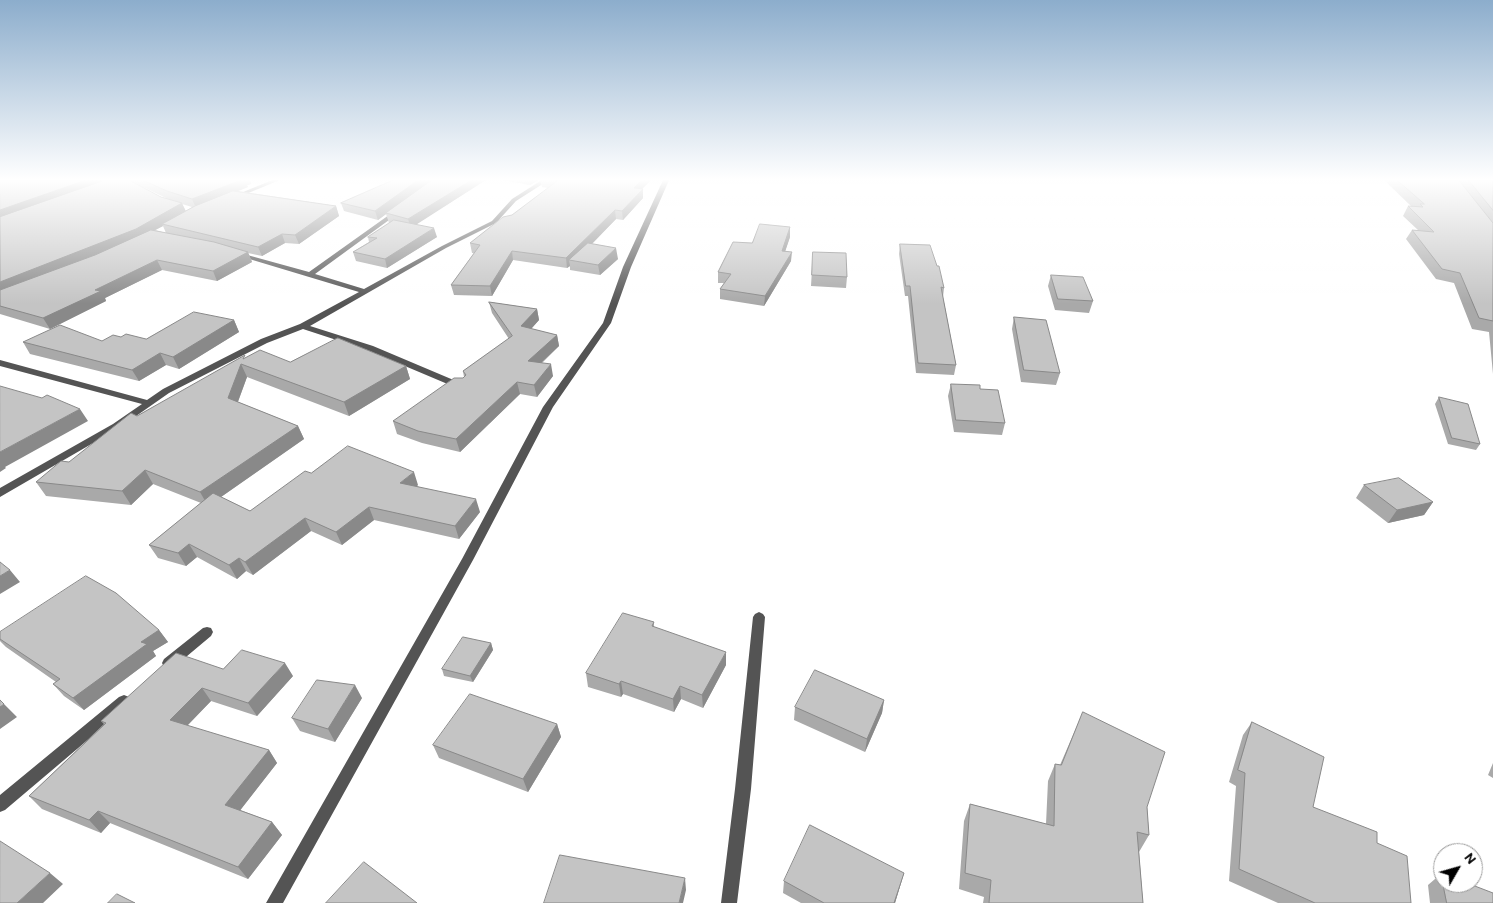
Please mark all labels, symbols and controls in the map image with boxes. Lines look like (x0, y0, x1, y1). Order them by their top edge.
north arrow (1433, 843, 1483, 893)
text: N (1460, 850, 1479, 868)

